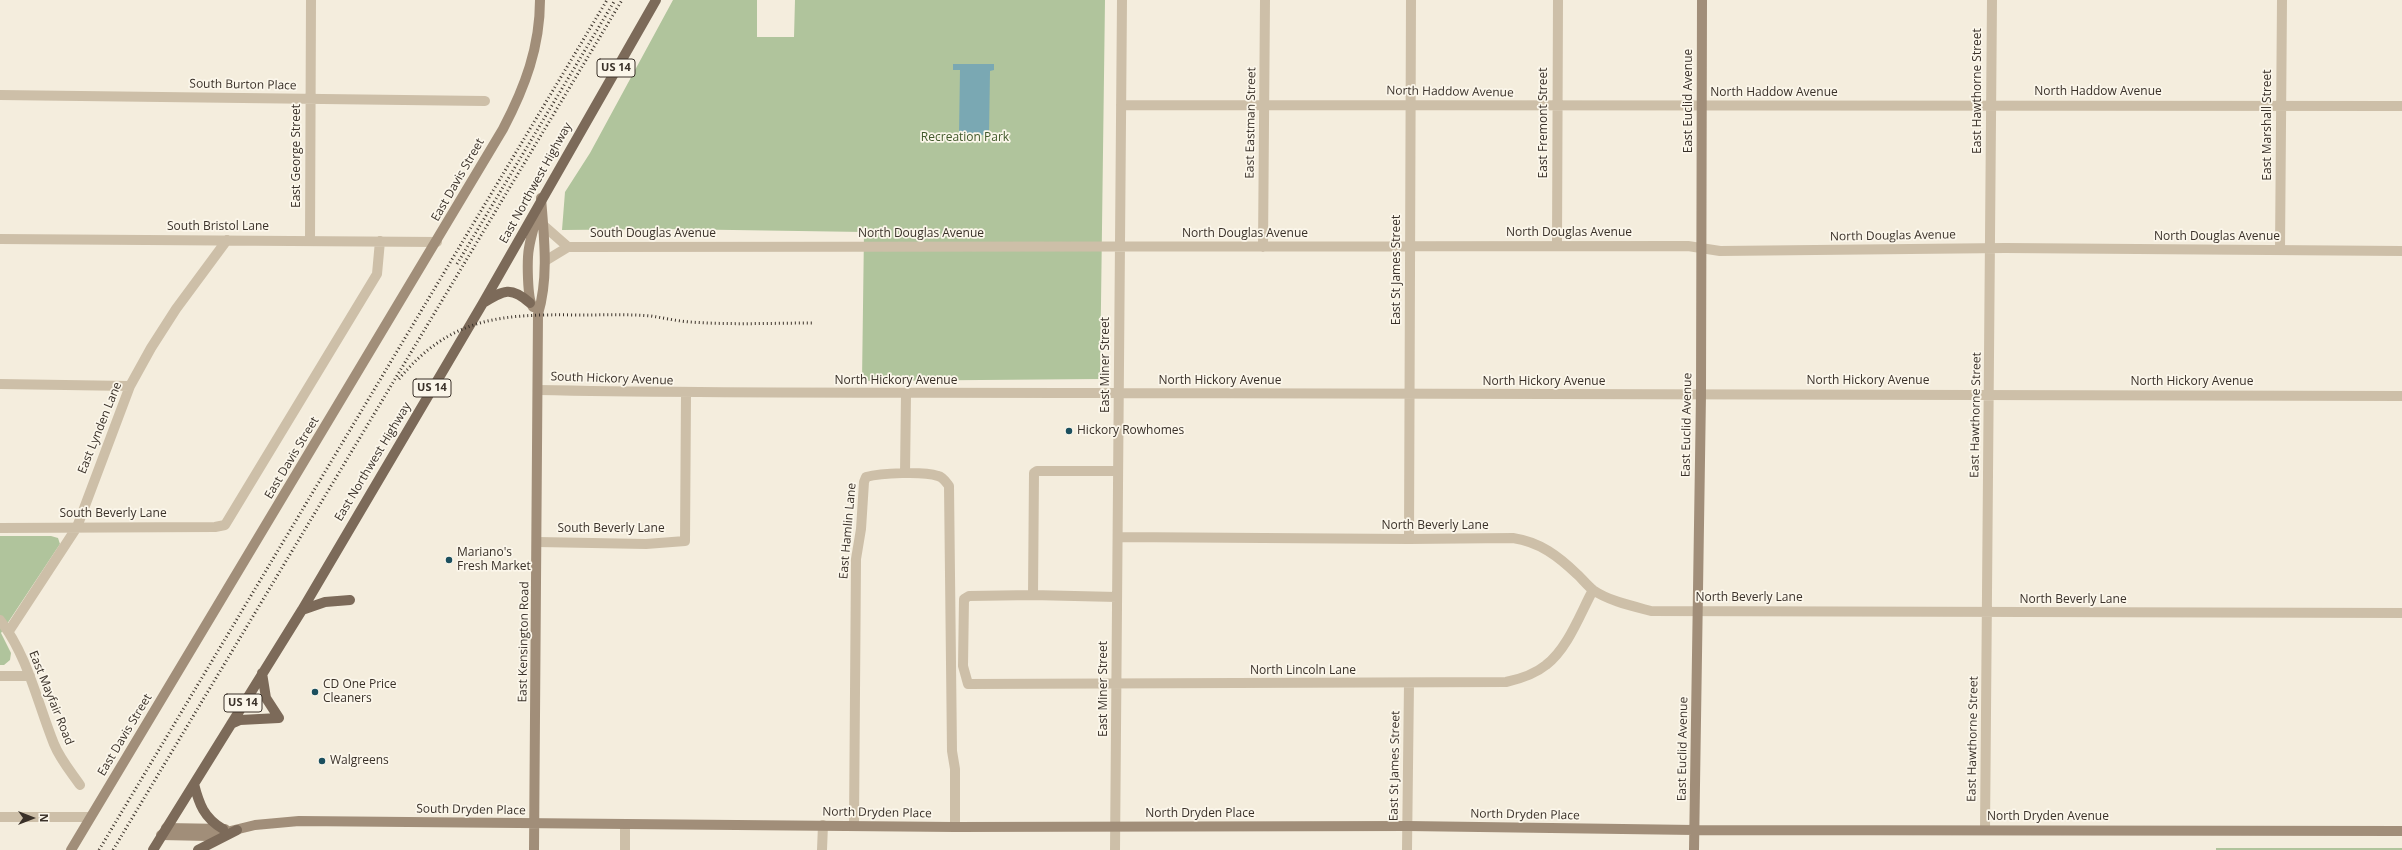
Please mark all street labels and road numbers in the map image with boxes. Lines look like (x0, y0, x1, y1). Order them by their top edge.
street label: East Hawthorne Street (1971, 28, 1985, 154)
street label: East Euclid Avenue (1682, 49, 1696, 153)
road number: US 14 (597, 59, 635, 77)
street label: East Eastman Street (1243, 67, 1259, 179)
street label: East Fremont Street (1537, 68, 1551, 178)
street label: East Marshall Street (2261, 69, 2275, 181)
street label: South Burton Place (189, 77, 297, 93)
street label: North Haddow Avenue (1386, 84, 1514, 100)
street label: North Haddow Avenue (2034, 85, 2162, 99)
street label: North Haddow Avenue (1710, 86, 1838, 100)
street label: East George Street (290, 104, 304, 208)
street label: East Northwest Highway (497, 120, 575, 246)
street label: East Davis Street (428, 136, 488, 224)
street label: East St James Street (1390, 215, 1404, 325)
street label: South Bristol Lane (167, 220, 269, 234)
street label: North Douglas Avenue (1506, 226, 1632, 240)
street label: South Douglas Avenue (590, 227, 716, 241)
street label: North Douglas Avenue (858, 227, 984, 241)
street label: North Douglas Avenue (1182, 227, 1308, 241)
street label: North Douglas Avenue (1830, 228, 1956, 244)
street label: North Douglas Avenue (2154, 230, 2280, 244)
street label: East Miner Street (1099, 317, 1113, 413)
street label: East Hawthorne Street (1968, 352, 1984, 478)
street label: South Hickory Avenue (550, 370, 674, 388)
street label: East Euclid Avenue (1679, 373, 1695, 477)
street label: North Hickory Avenue (835, 374, 957, 388)
street label: North Hickory Avenue (1159, 374, 1281, 388)
street label: North Hickory Avenue (1807, 374, 1929, 388)
street label: North Hickory Avenue (1483, 375, 1605, 389)
street label: North Hickory Avenue (2131, 375, 2253, 389)
road number: US 14 (413, 379, 451, 397)
street label: East Lynden Lane (75, 380, 125, 476)
street label: East Northwest Highway (332, 400, 414, 524)
street label: East Davis Street (262, 414, 322, 502)
street label: East Hamlin Lane (837, 482, 859, 580)
street label: South Beverly Lane (59, 507, 167, 521)
street label: North Beverly Lane (1381, 519, 1489, 533)
street label: South Beverly Lane (557, 522, 665, 536)
street label: East Kensington Road (516, 581, 532, 703)
street label: North Beverly Lane (1695, 591, 1803, 605)
street label: North Beverly Lane (2019, 593, 2127, 607)
street label: East Miner Street (1097, 641, 1111, 737)
street label: East Mayfair Road (26, 649, 76, 747)
street label: North Lincoln Lane (1250, 664, 1356, 678)
street label: East Hawthorne Street (1965, 676, 1981, 802)
street label: East Davis Street (95, 691, 155, 779)
road number: US 14 (224, 694, 262, 712)
street label: East Euclid Avenue (1675, 697, 1691, 801)
street label: East St James Street (1387, 711, 1403, 821)
street label: South Dryden Place (416, 802, 526, 818)
street label: North Dryden Place (822, 805, 932, 821)
street label: North Dryden Place (1145, 807, 1255, 821)
street label: North Dryden Place (1470, 807, 1580, 823)
street label: North Dryden Avenue (1987, 810, 2109, 824)

